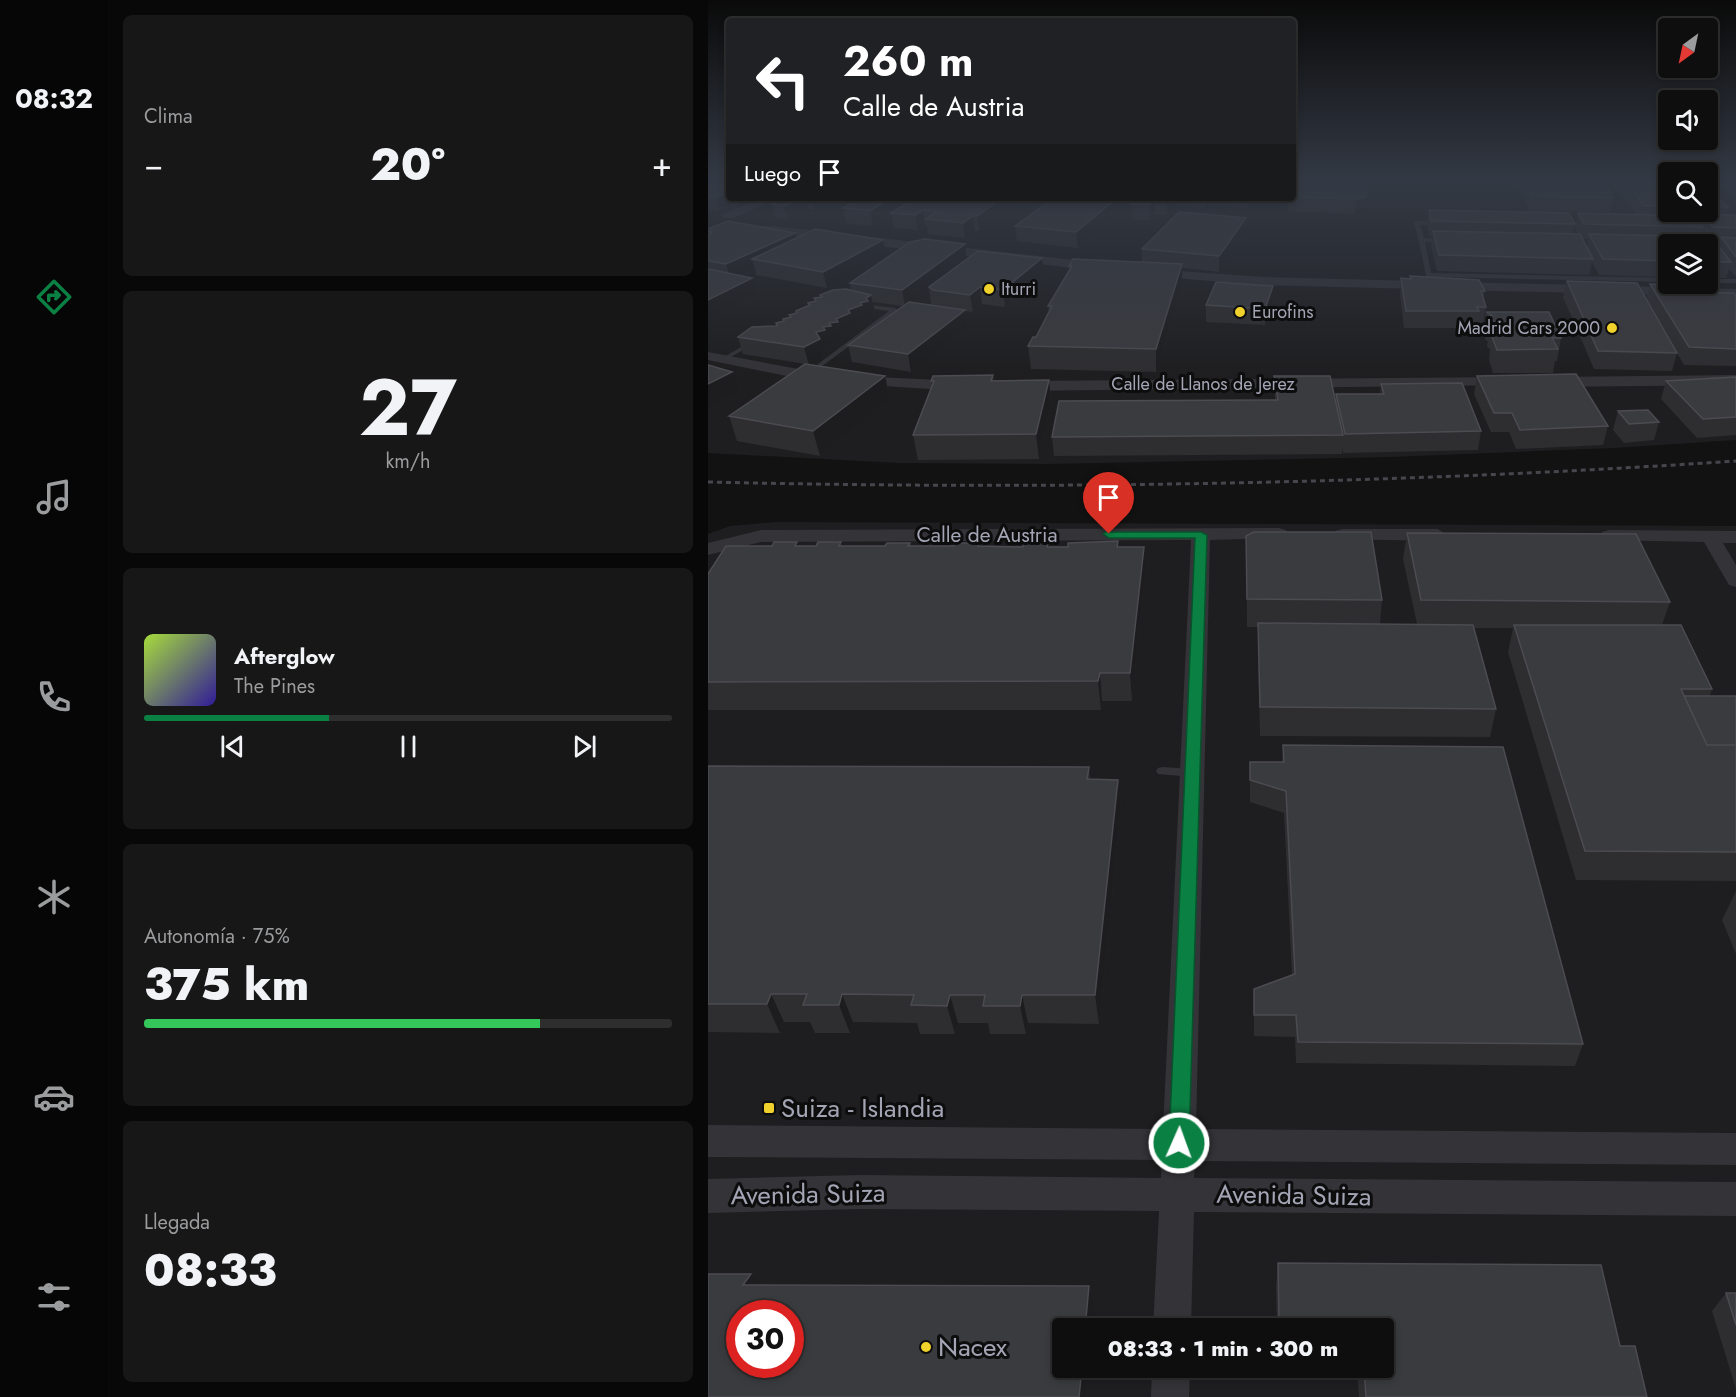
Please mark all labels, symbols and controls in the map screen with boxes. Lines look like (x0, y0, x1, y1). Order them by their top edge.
north arrow (1658, 18, 1718, 78)
map controls (1658, 18, 1718, 294)
text: 260 m (843, 31, 974, 92)
icon: left (744, 42, 822, 120)
text: 08:32 (15, 79, 93, 118)
text: Calle de Austria (843, 87, 1024, 126)
button: sound (1658, 90, 1718, 150)
text: Clima (144, 102, 193, 131)
text: 20° (370, 132, 445, 197)
text: − (144, 141, 163, 188)
text: + (652, 141, 672, 188)
icon: arrive (813, 156, 846, 189)
text: Luego (744, 157, 801, 189)
button: search (1658, 162, 1718, 222)
button: layers (1658, 234, 1718, 294)
icon: directions (33, 276, 75, 318)
place label: Iturri (1001, 276, 1036, 302)
marker: Iturri (982, 282, 996, 296)
place label: Eurofins (1252, 299, 1314, 325)
marker: Eurofins (1233, 305, 1247, 319)
place label: Madrid Cars 2000 (1458, 315, 1600, 341)
marker: Madrid Cars 2000 (1605, 321, 1619, 335)
text: 27 (359, 352, 457, 464)
street label: Calle de Llanos de Jerez (1111, 371, 1295, 397)
text: km/h (385, 447, 431, 476)
pin (1083, 472, 1134, 534)
icon: music (33, 476, 75, 518)
icon: arrive (1092, 481, 1125, 514)
street label: Calle de Austria (916, 520, 1058, 550)
text: Afterglow (234, 640, 335, 672)
text: The Pines (234, 672, 315, 701)
icon: phone (33, 676, 75, 718)
icon: previous (216, 730, 249, 763)
icon: pause (392, 730, 425, 763)
icon: next (568, 730, 601, 763)
icon: climate (33, 876, 75, 918)
text: Autonomía · 75% (144, 922, 290, 951)
text: 375 km (144, 952, 309, 1017)
icon: car (33, 1076, 75, 1118)
place label: Suiza - Islandia (781, 1089, 944, 1127)
marker: Suiza - Islandia (762, 1101, 776, 1115)
position arrow (1147, 1111, 1211, 1175)
street label: Avenida Suiza (730, 1174, 886, 1214)
street label: Avenida Suiza (1216, 1175, 1372, 1215)
text: Llegada (144, 1208, 210, 1237)
text: 08:33 (144, 1238, 277, 1303)
icon: filters (33, 1276, 75, 1318)
speed limit sign: 30 (726, 1300, 804, 1378)
place label: Nacex (938, 1328, 1007, 1366)
text: 08:33 · 1 min · 300 m (1108, 1332, 1338, 1364)
marker: Nacex (919, 1340, 933, 1354)

